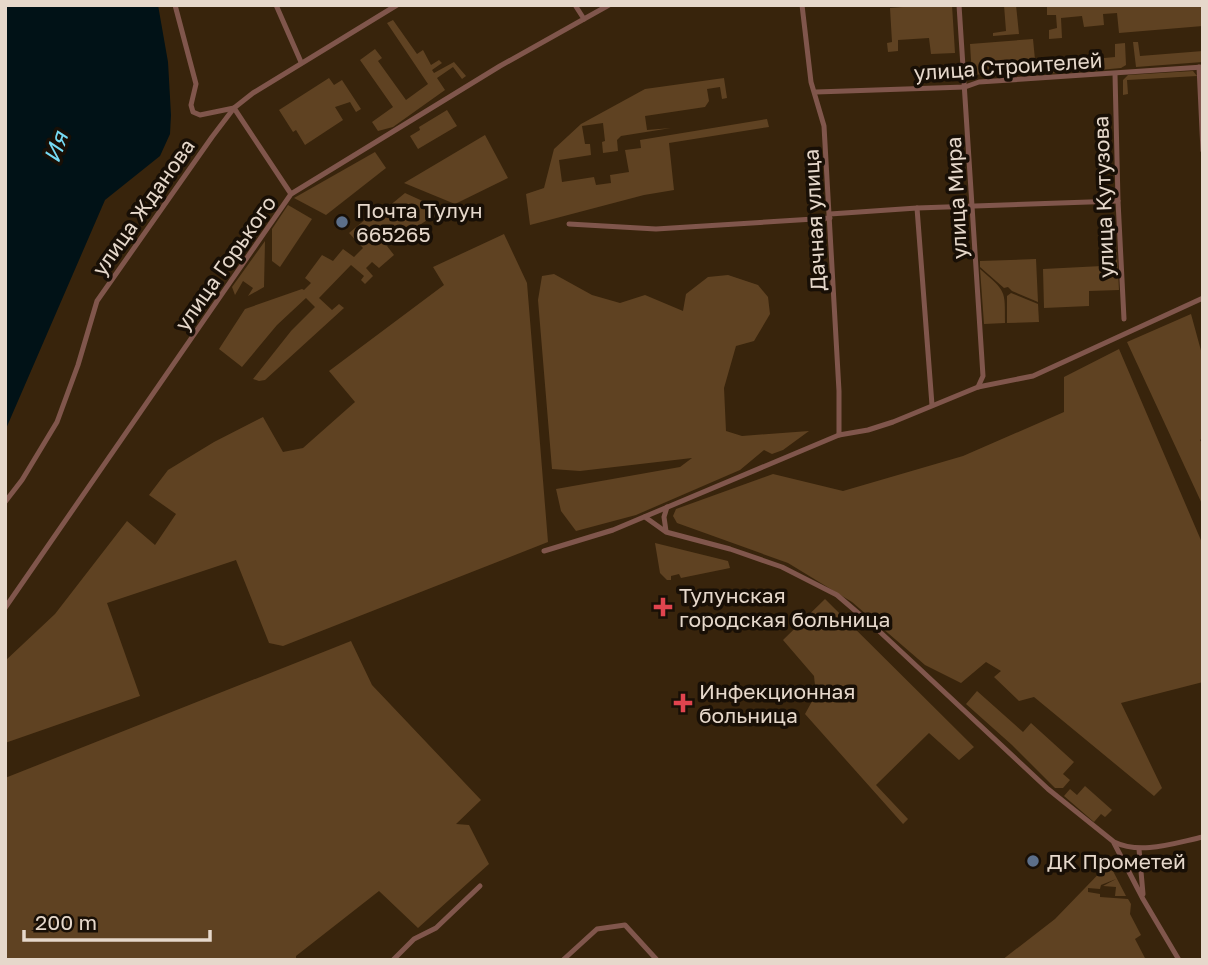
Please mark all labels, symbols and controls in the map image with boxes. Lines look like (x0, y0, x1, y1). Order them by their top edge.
street label: улица Строителей (913, 46, 1103, 86)
street label: улица Кутузова (1087, 115, 1119, 279)
water label: Ия (37, 126, 74, 166)
street label: улица Жданова (86, 133, 200, 281)
street label: улица Мира (940, 136, 972, 260)
street label: Дачная улица (797, 148, 831, 292)
street label: улица Горького (169, 190, 281, 336)
place label: Почта Тулун 665265 (356, 197, 483, 247)
marker: Почта Тулун 665265 (334, 214, 350, 230)
place label: Тулунская городская больница (679, 582, 890, 632)
marker: Тулунская городская больница (653, 597, 673, 617)
place label: Инфекционная больница (699, 678, 855, 728)
marker: Инфекционная больница (673, 693, 693, 713)
place label: ДК Прометей (1047, 848, 1186, 874)
marker: ДК Прометей (1025, 853, 1041, 869)
scale bar (24, 898, 210, 942)
text: 200 m (35, 909, 97, 935)

